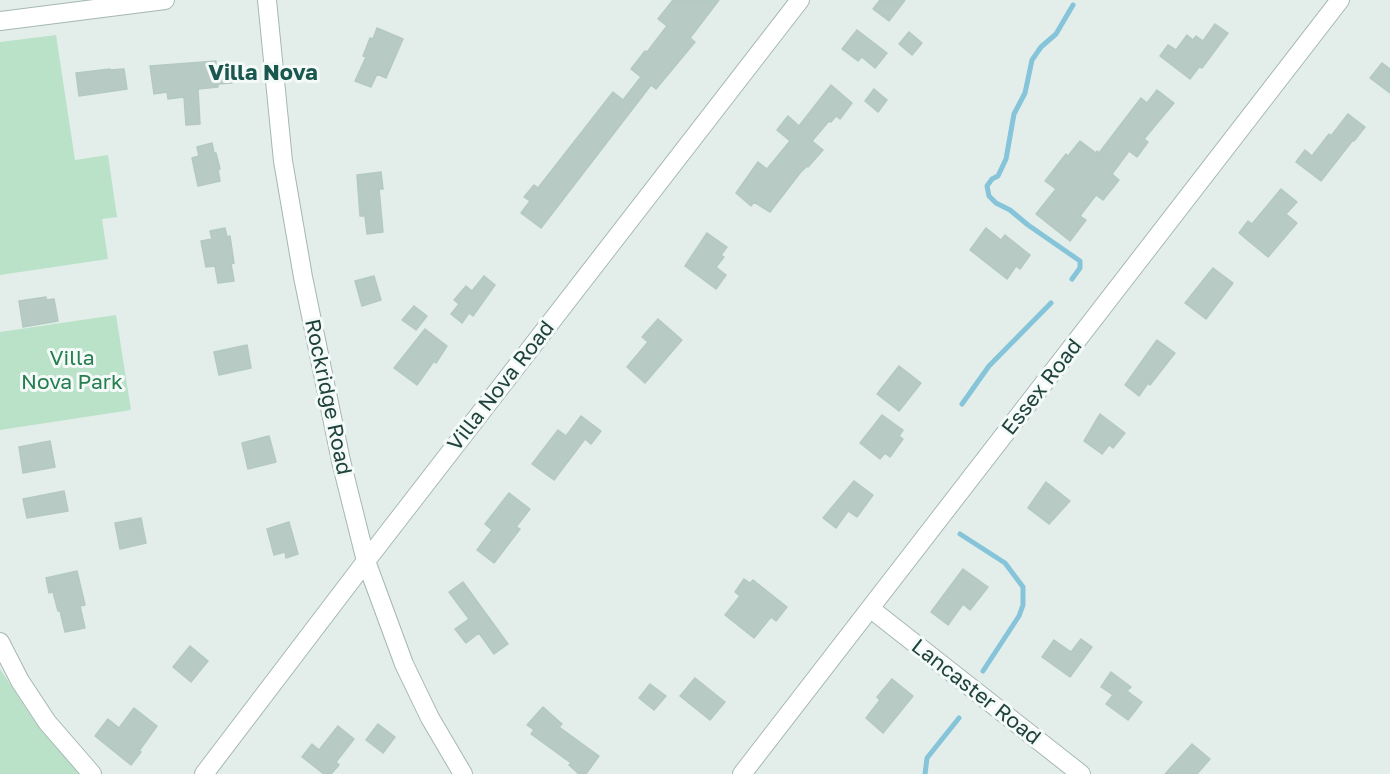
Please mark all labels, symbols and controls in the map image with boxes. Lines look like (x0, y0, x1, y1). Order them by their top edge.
district label: Villa Nova (208, 60, 318, 86)
street label: Villa Nova Road (442, 316, 560, 456)
street label: Rockridge Road (299, 317, 357, 477)
street label: Essex Road (997, 334, 1087, 440)
park label: Villa Nova Park (21, 345, 123, 395)
street label: Lancaster Road (906, 634, 1046, 750)

